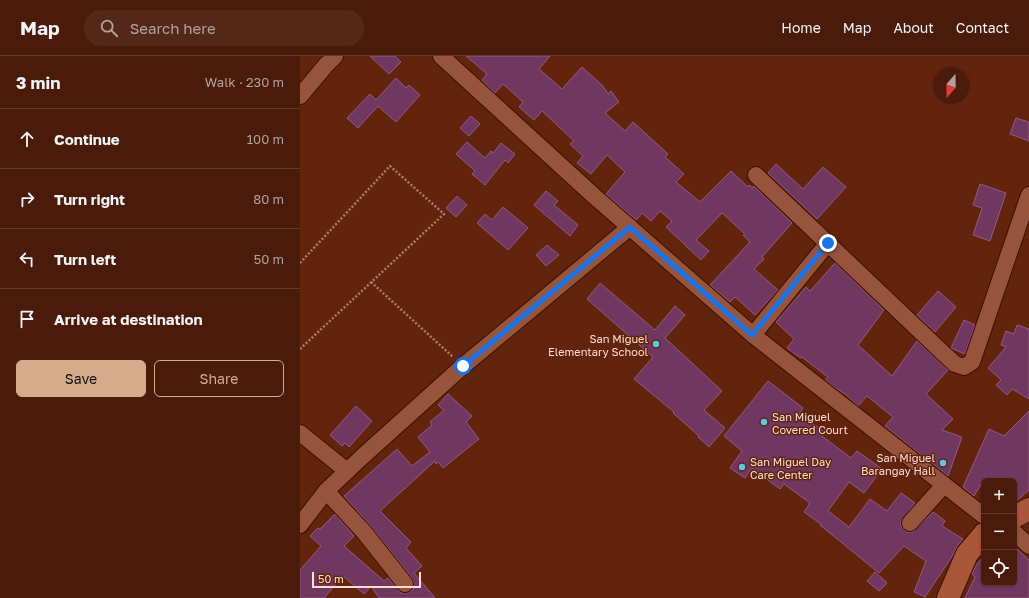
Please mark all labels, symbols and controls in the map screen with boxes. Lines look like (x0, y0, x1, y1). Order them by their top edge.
search box (84, 10, 364, 46)
text: Map (20, 16, 60, 39)
icon: search (98, 17, 120, 39)
text: Search here (130, 19, 216, 37)
text: Home (781, 19, 821, 36)
text: Map (843, 19, 871, 36)
text: About (893, 19, 934, 36)
text: Contact (956, 19, 1009, 36)
north arrow (933, 68, 969, 104)
text: 3 min (16, 72, 60, 93)
text: Walk · 230 m (205, 74, 284, 90)
icon: ahead (16, 128, 38, 150)
text: Continue (54, 130, 120, 148)
text: 100 m (247, 131, 284, 147)
icon: right (16, 188, 38, 210)
text: Turn right (54, 190, 125, 208)
text: 80 m (253, 191, 284, 207)
route end (819, 234, 837, 252)
icon: left (16, 248, 38, 270)
text: Turn left (54, 250, 116, 268)
text: 50 m (254, 251, 284, 267)
icon: arrive (16, 308, 38, 330)
text: Arrive at destination (54, 310, 203, 328)
place label: San Miguel Elementary School (548, 332, 648, 358)
marker: San Miguel Elementary School (651, 339, 661, 349)
route start (454, 357, 472, 375)
button: Save (16, 360, 146, 397)
button: Share (154, 360, 284, 397)
place label: San Miguel Covered Court (772, 410, 848, 436)
marker: San Miguel Covered Court (759, 417, 769, 427)
place label: San Miguel Barangay Hall (861, 451, 935, 477)
place label: San Miguel Day Care Center (750, 455, 831, 481)
marker: San Miguel Barangay Hall (938, 458, 948, 468)
marker: San Miguel Day Care Center (737, 462, 747, 472)
map controls (981, 478, 1017, 586)
button: + (981, 478, 1017, 514)
button: − (981, 514, 1017, 550)
button: locate (981, 550, 1017, 586)
scale bar (312, 570, 421, 589)
text: 50 m (318, 572, 344, 585)

